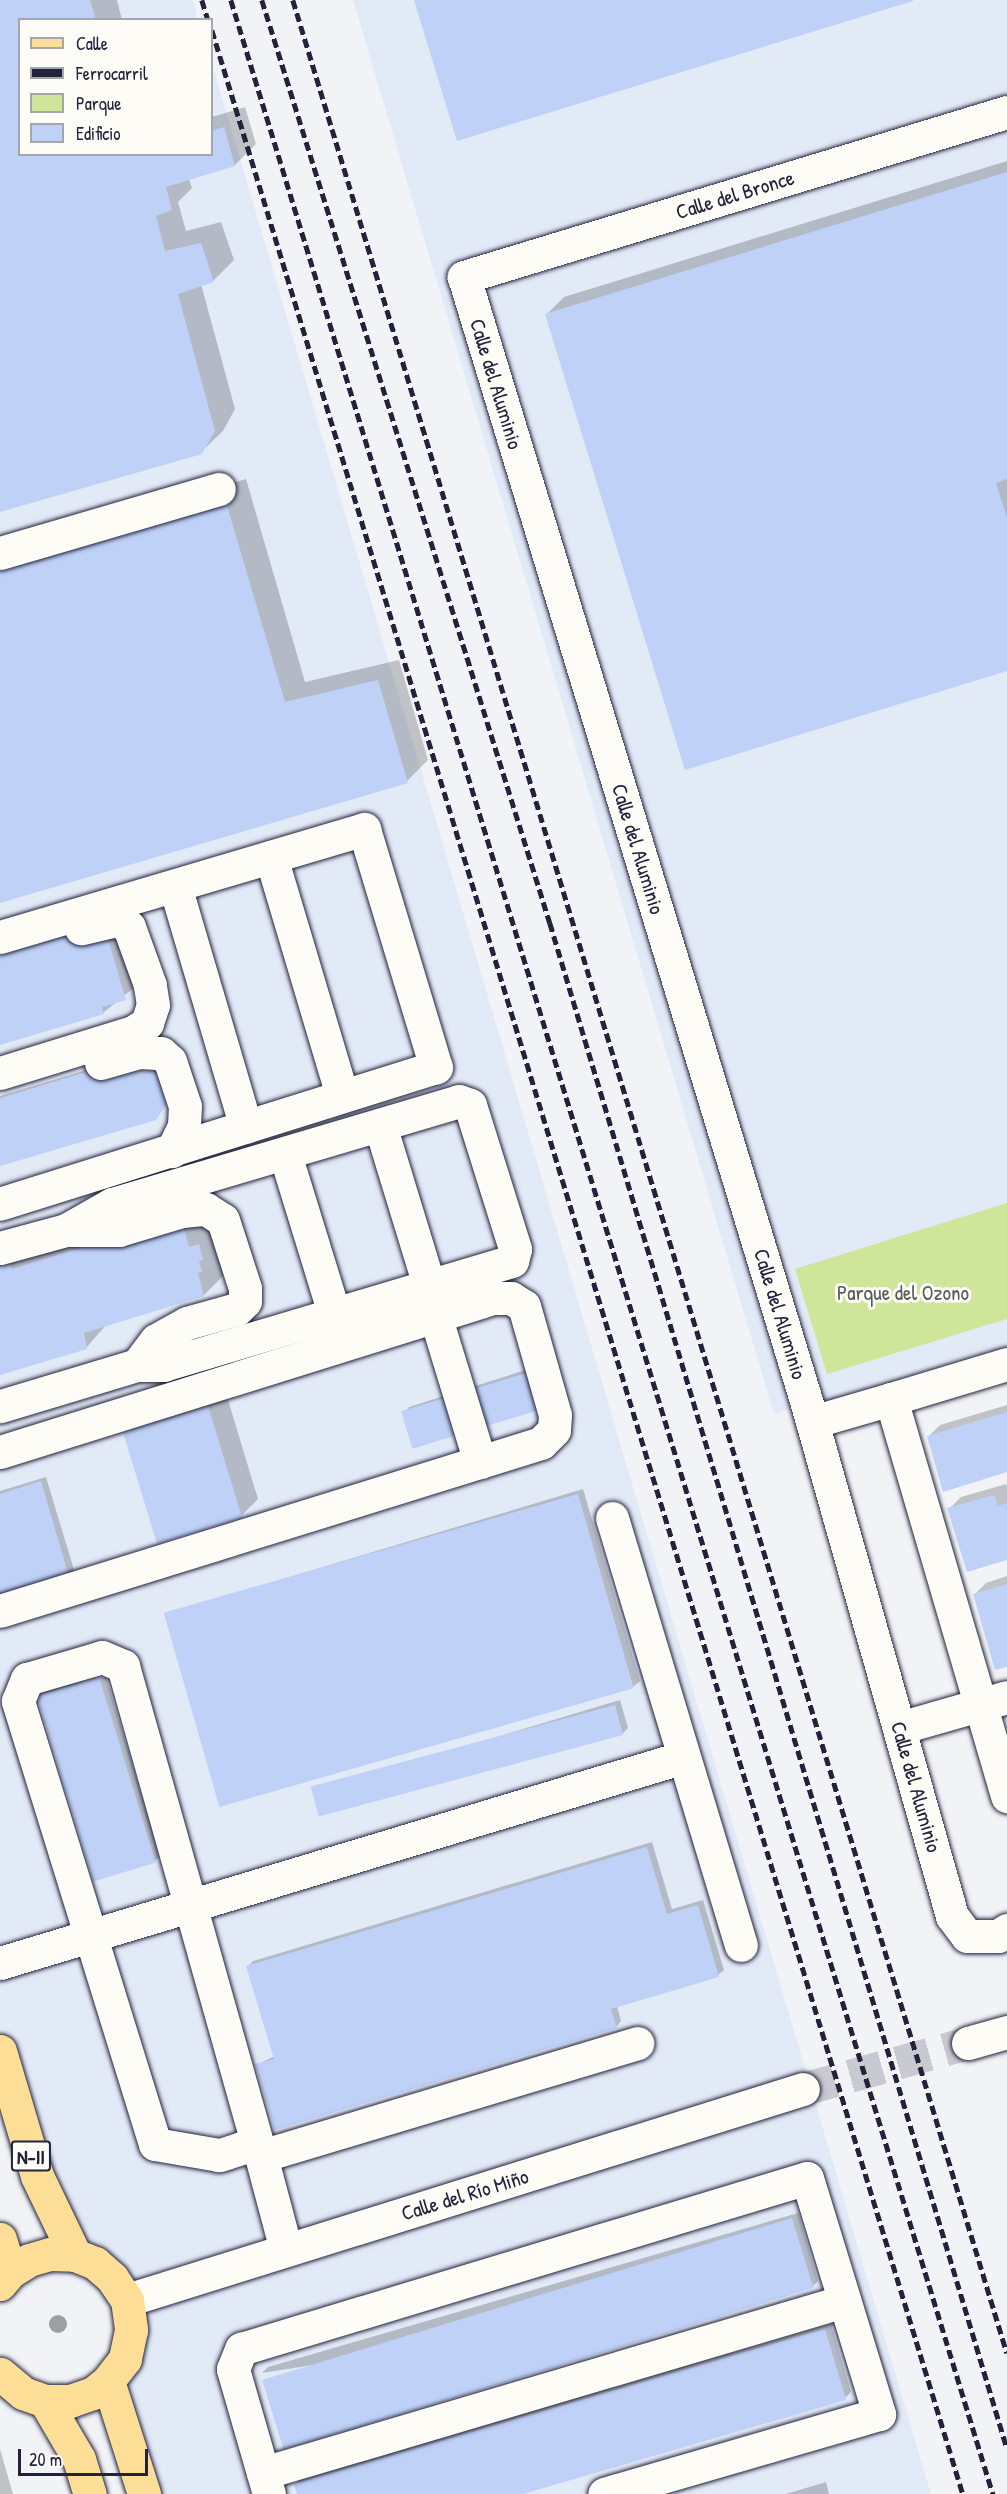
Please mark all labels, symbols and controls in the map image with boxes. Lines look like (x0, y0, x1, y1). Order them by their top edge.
legend (18, 18, 213, 156)
text: Calle (76, 31, 108, 56)
text: Ferrocarril (76, 61, 148, 86)
text: Parque (76, 91, 121, 116)
text: Edificio (76, 121, 120, 146)
street label: Calle del Bronce (673, 165, 797, 225)
street label: Calle del Aluminio (464, 316, 528, 452)
street label: Calle del Aluminio (606, 781, 670, 917)
street label: Calle del Aluminio (748, 1246, 812, 1382)
park label: Parque del Ozono (837, 1280, 969, 1306)
street label: Calle del Aluminio (885, 1719, 947, 1855)
road number: N-II (10, 2139, 52, 2173)
street label: Calle del Río Miño (398, 2164, 532, 2226)
scale bar (21, 2437, 152, 2475)
text: 20 m (29, 2447, 62, 2472)

